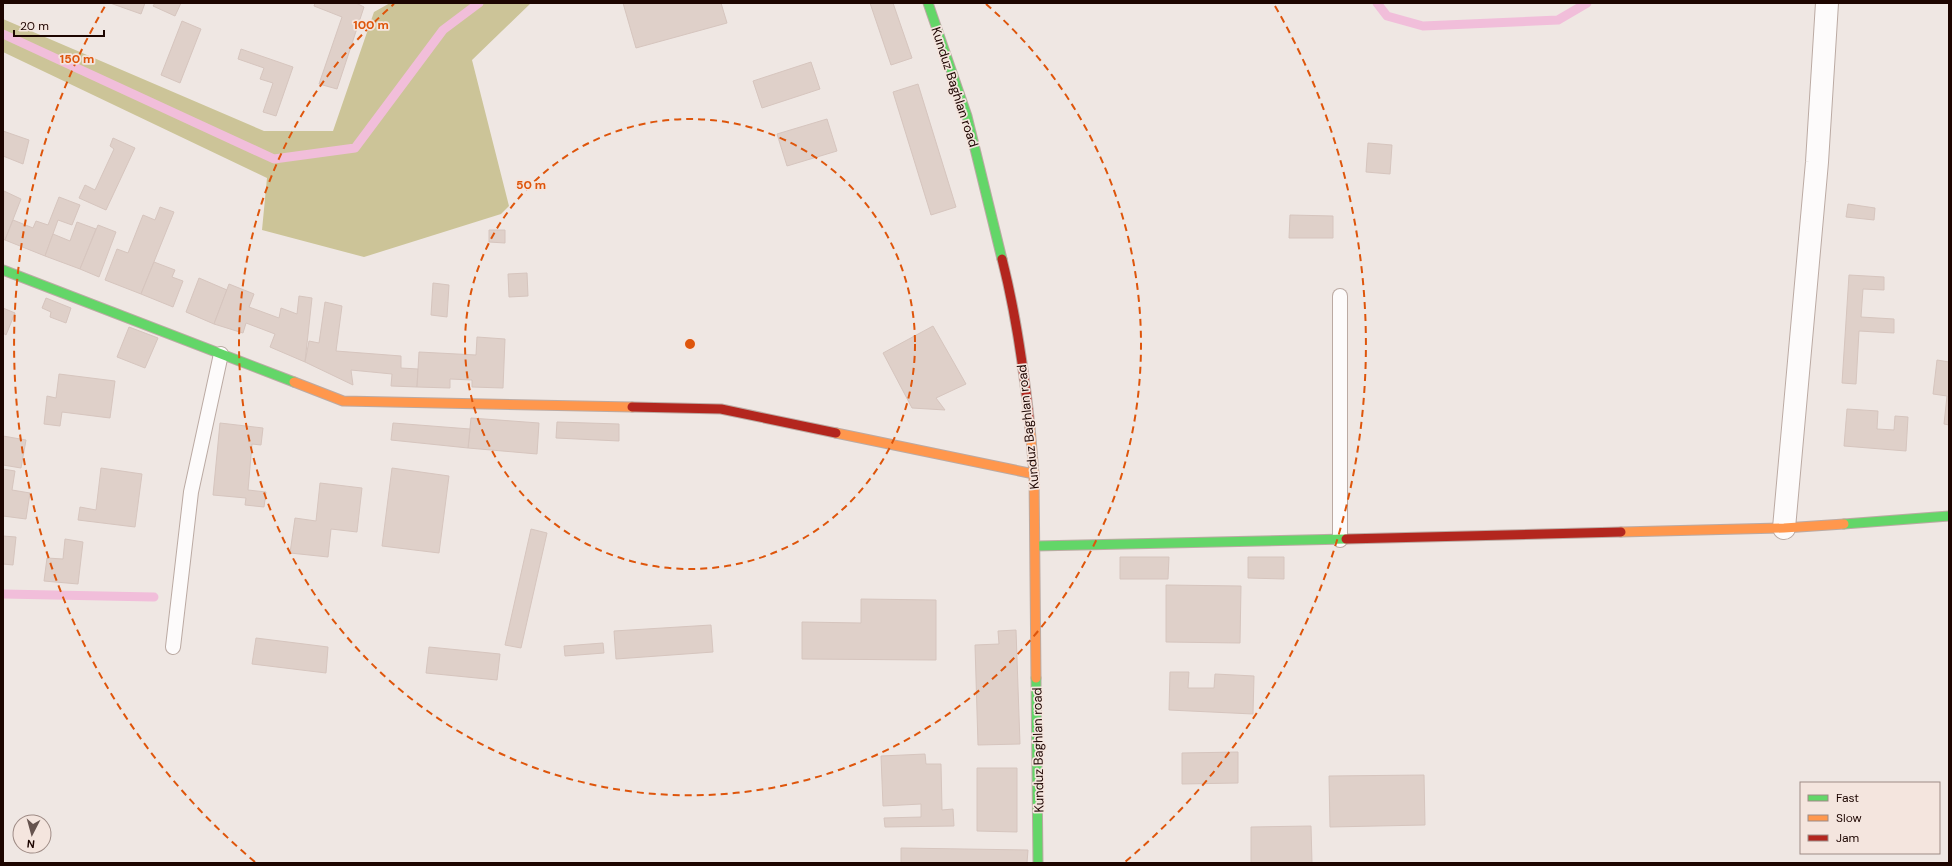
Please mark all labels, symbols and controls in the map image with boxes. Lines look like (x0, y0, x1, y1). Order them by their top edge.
scale bar (14, 12, 104, 38)
text: 100 m (353, 17, 389, 33)
text: 20 m (20, 18, 49, 34)
street label: Kunduz Baghlan road (928, 25, 982, 149)
text: 150 m (60, 51, 94, 67)
text: 50 m (516, 177, 546, 193)
centre of rings (683, 337, 697, 351)
street label: Kunduz Baghlan road (1013, 364, 1043, 490)
street label: Kunduz Baghlan road (1028, 687, 1048, 813)
legend (1800, 782, 1940, 854)
text: Fast (1836, 790, 1859, 806)
text: Slow (1836, 810, 1862, 826)
north arrow (12, 814, 52, 854)
text: Jam (1836, 830, 1859, 846)
text: N (26, 837, 36, 851)

